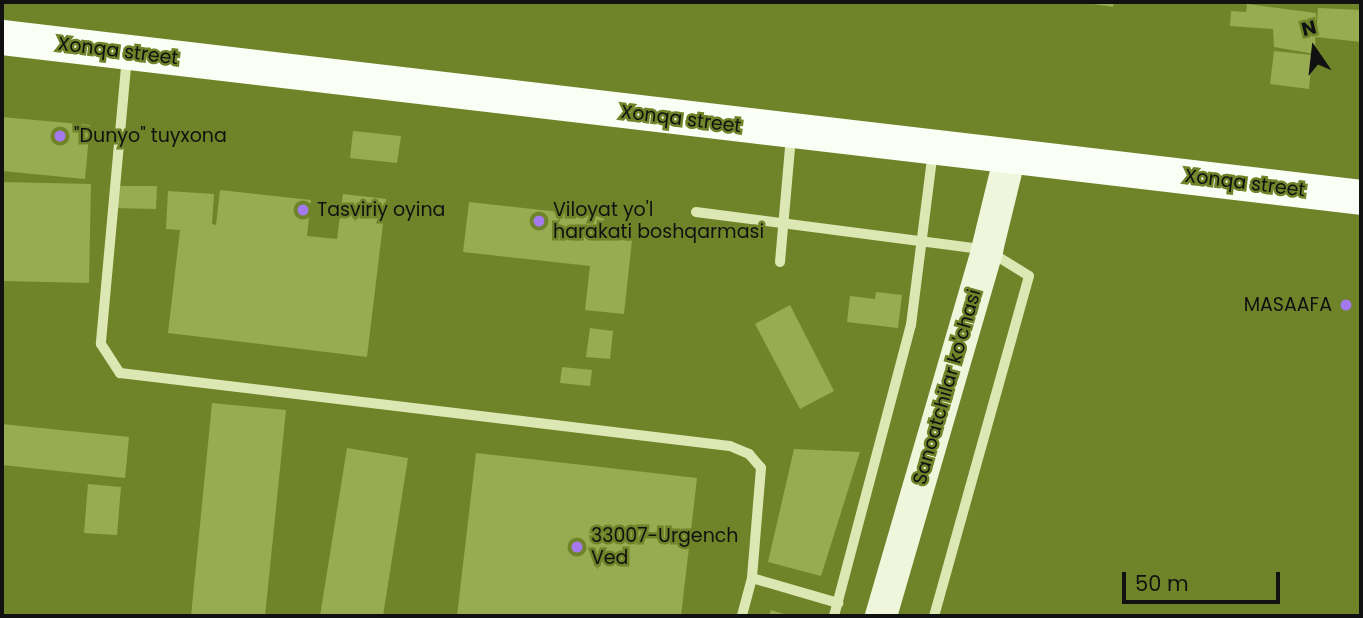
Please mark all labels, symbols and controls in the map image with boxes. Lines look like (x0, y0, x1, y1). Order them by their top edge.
text: N (1299, 13, 1319, 43)
north arrow (1279, 14, 1349, 84)
street label: Xonqa street (56, 32, 180, 70)
street label: Xonqa street (619, 100, 743, 138)
place label: "Dunyo" tuyxona (74, 125, 227, 147)
marker: "Dunyo" tuyxona (52, 128, 68, 144)
street label: Xonqa street (1183, 164, 1307, 202)
place label: Tasviriy oyina (317, 199, 445, 221)
place label: Viloyat yo'l harakati boshqarmasi (553, 199, 764, 243)
marker: Tasviriy oyina (295, 202, 311, 218)
marker: Viloyat yo'l harakati boshqarmasi (531, 213, 547, 229)
street label: Sanoatchilar ko'chasi (908, 287, 986, 487)
place label: MASAAFA (1244, 294, 1332, 316)
marker: MASAAFA (1338, 297, 1354, 313)
place label: 33007-Urgench Ved (591, 525, 738, 569)
marker: 33007-Urgench Ved (569, 539, 585, 555)
scale bar (1125, 558, 1282, 602)
text: 50 m (1135, 569, 1189, 598)

